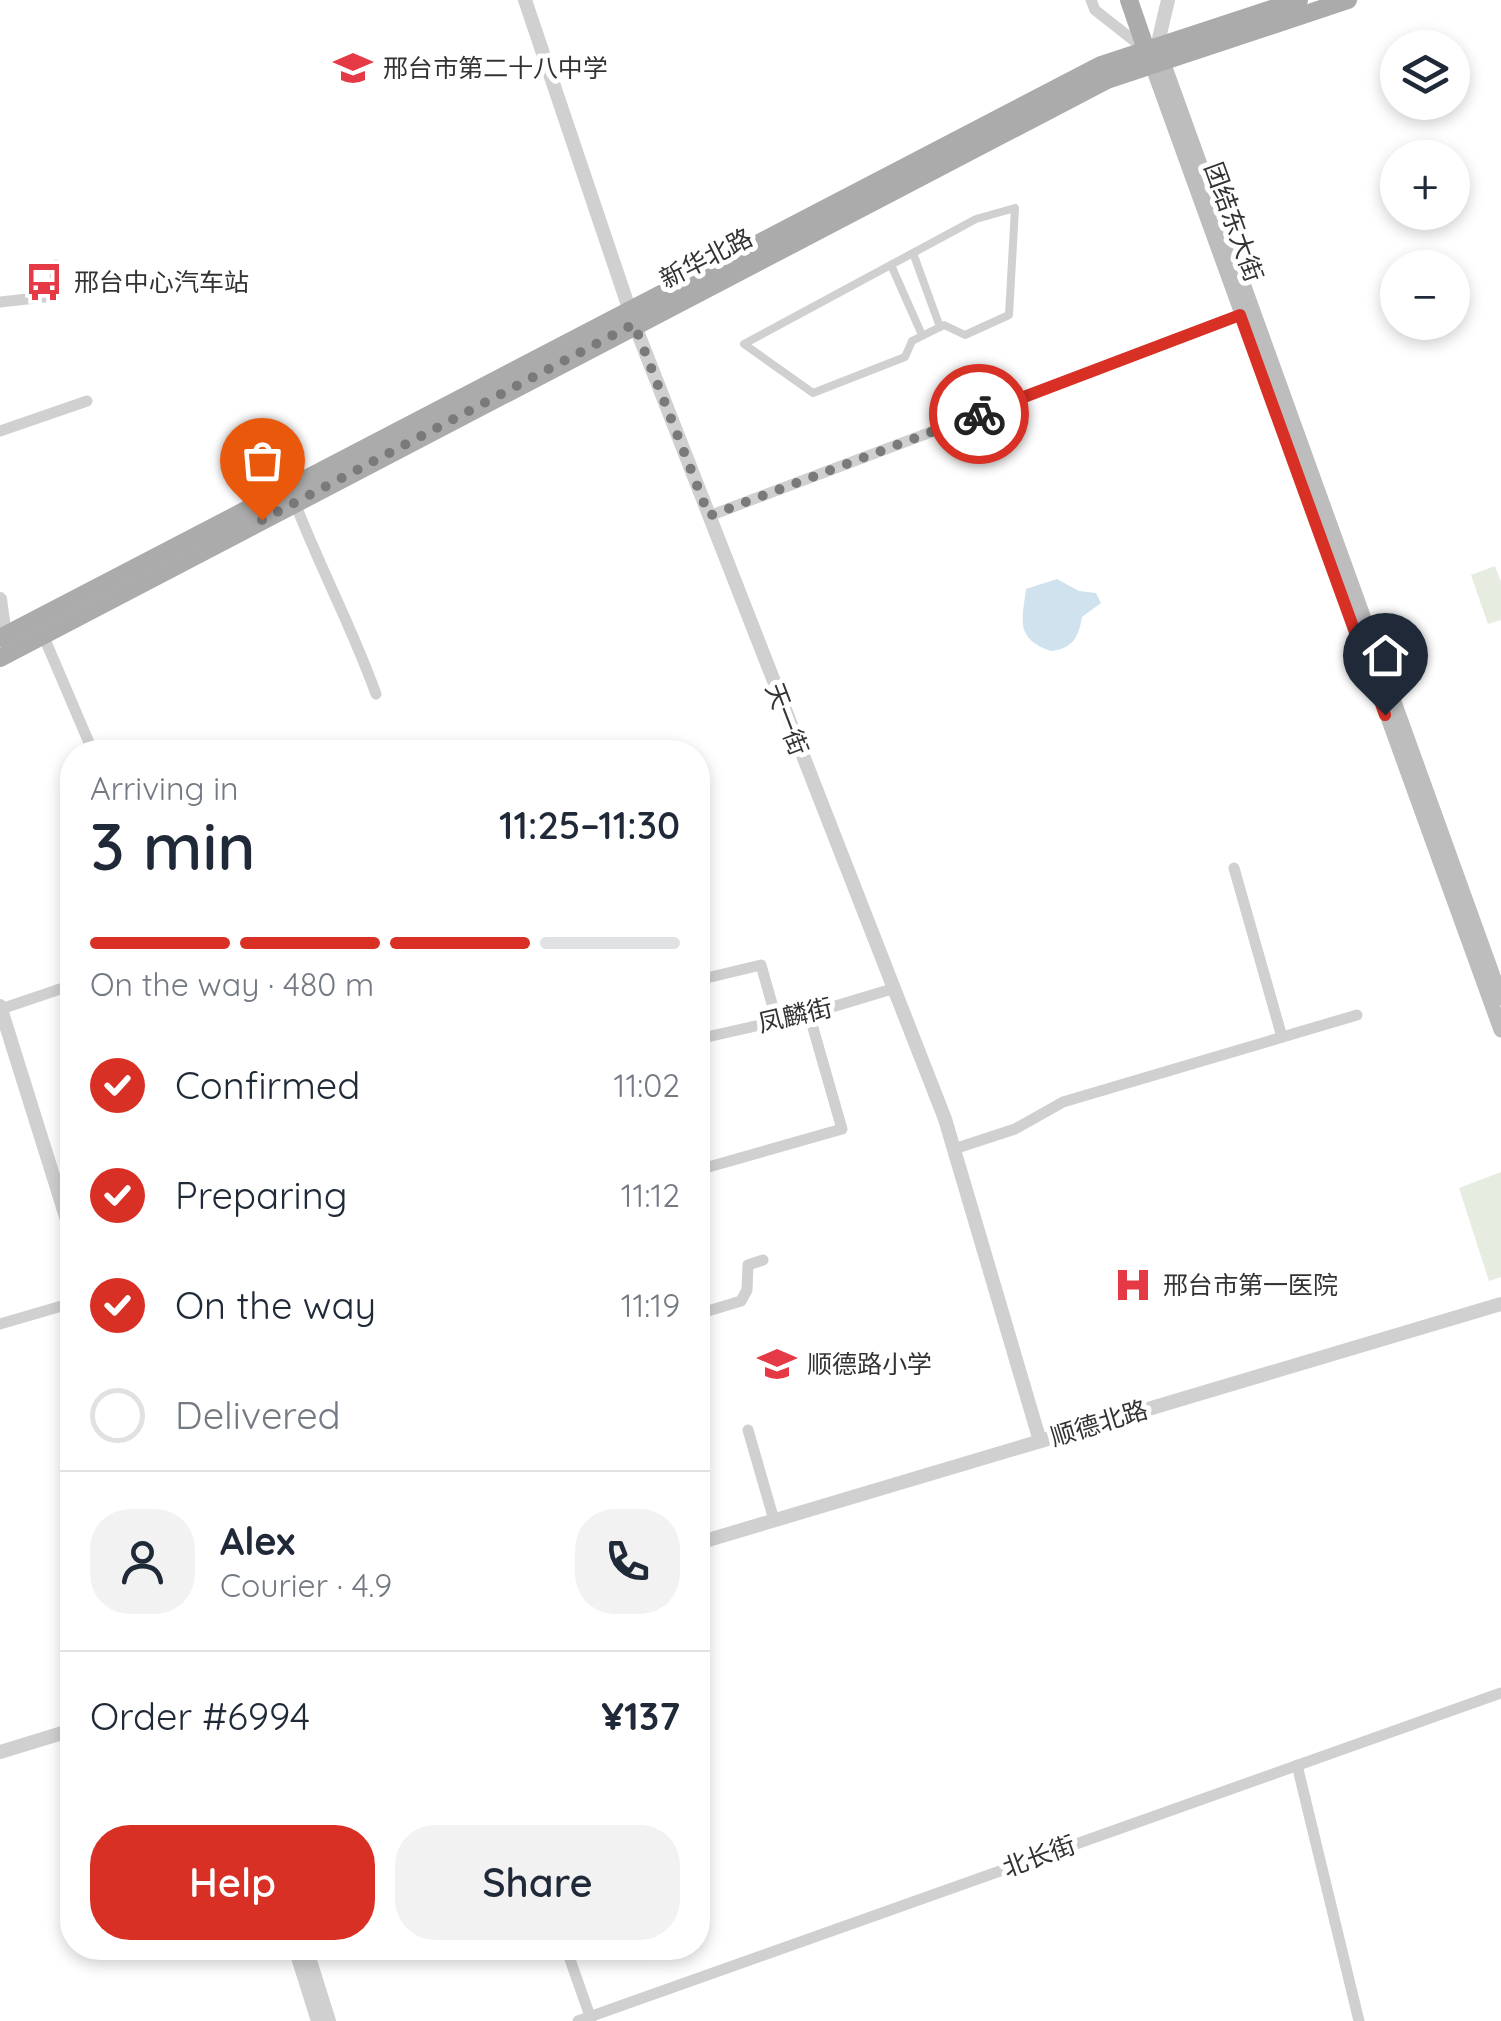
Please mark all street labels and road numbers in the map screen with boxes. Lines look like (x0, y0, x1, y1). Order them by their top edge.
street label: 团结东大街 (1199, 158, 1270, 286)
street label: 新华北路 (654, 221, 757, 294)
street label: 天一街 (760, 678, 815, 759)
street label: 凤麟街 (755, 991, 835, 1038)
street label: 顺德北路 (1046, 1393, 1151, 1452)
street label: 北长街 (998, 1828, 1079, 1883)

